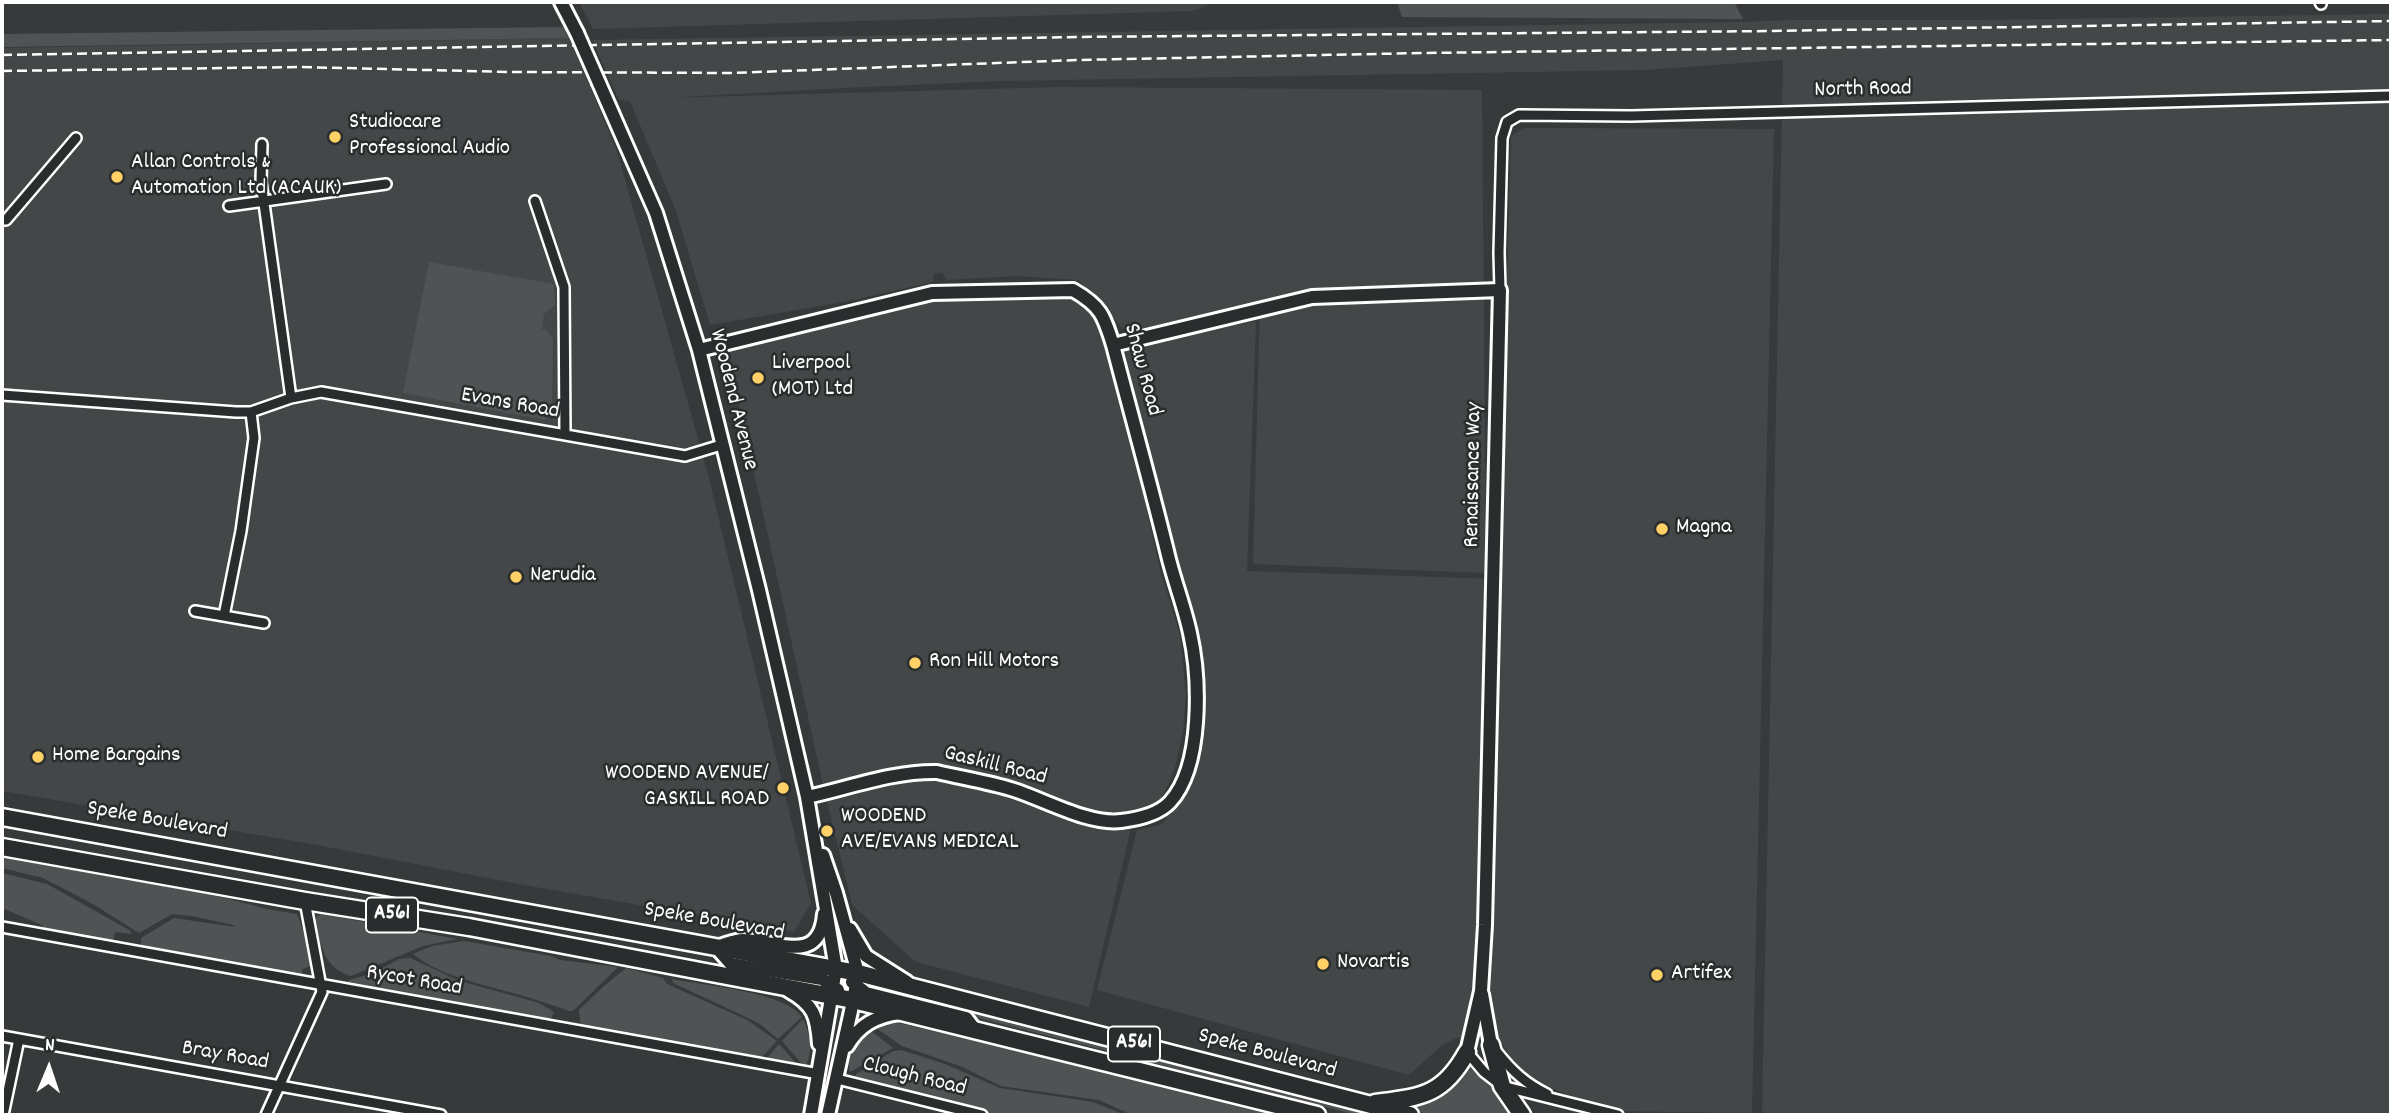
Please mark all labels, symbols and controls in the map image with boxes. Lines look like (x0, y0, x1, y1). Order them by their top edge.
street label: North Road (1814, 76, 1912, 106)
place label: Studiocare Professional Audio (349, 110, 510, 164)
marker: Studiocare Professional Audio (327, 129, 343, 145)
place label: Allan Controls & Automation Ltd (ACAUK) (131, 150, 341, 204)
marker: Allan Controls & Automation Ltd (ACAUK) (109, 169, 125, 185)
street label: Shaw Road (1115, 321, 1167, 419)
street label: Woodend Avenue (701, 327, 763, 473)
place label: Liverpool (MOT) Ltd (772, 351, 853, 405)
marker: Liverpool (MOT) Ltd (750, 370, 766, 386)
street label: Evans Road (459, 383, 561, 427)
street label: Renaissance Way (1460, 402, 1490, 548)
place label: Magna (1676, 515, 1732, 543)
marker: Magna (1654, 521, 1670, 537)
place label: Nerudia (530, 563, 596, 591)
marker: Nerudia (508, 569, 524, 585)
place label: Ron Hill Motors (929, 649, 1059, 677)
marker: Ron Hill Motors (907, 655, 923, 671)
street label: Gaskill Road (941, 741, 1049, 793)
place label: Home Bargains (52, 743, 181, 771)
marker: Home Bargains (30, 749, 46, 765)
place label: WOODEND AVENUE/ GASKILL ROAD (605, 761, 769, 815)
marker: WOODEND AVENUE/ GASKILL ROAD (775, 780, 791, 796)
street label: Speke Boulevard (85, 796, 229, 848)
place label: WOODEND AVE/EVANS MEDICAL (841, 804, 1019, 858)
marker: WOODEND AVE/EVANS MEDICAL (819, 823, 835, 839)
street label: Speke Boulevard (642, 897, 786, 949)
road number: A561 (366, 898, 418, 932)
place label: Novartis (1337, 950, 1410, 978)
marker: Novartis (1315, 956, 1331, 972)
street label: Rycot Road (364, 960, 464, 1004)
place label: Artifex (1671, 961, 1732, 989)
marker: Artifex (1649, 967, 1665, 983)
street label: Speke Boulevard (1195, 1023, 1339, 1087)
road number: A561 (1108, 1026, 1160, 1062)
north arrow (14, 1033, 84, 1103)
text: N (45, 1033, 55, 1060)
street label: Bray Road (179, 1036, 271, 1078)
street label: Clough Road (859, 1052, 969, 1104)

